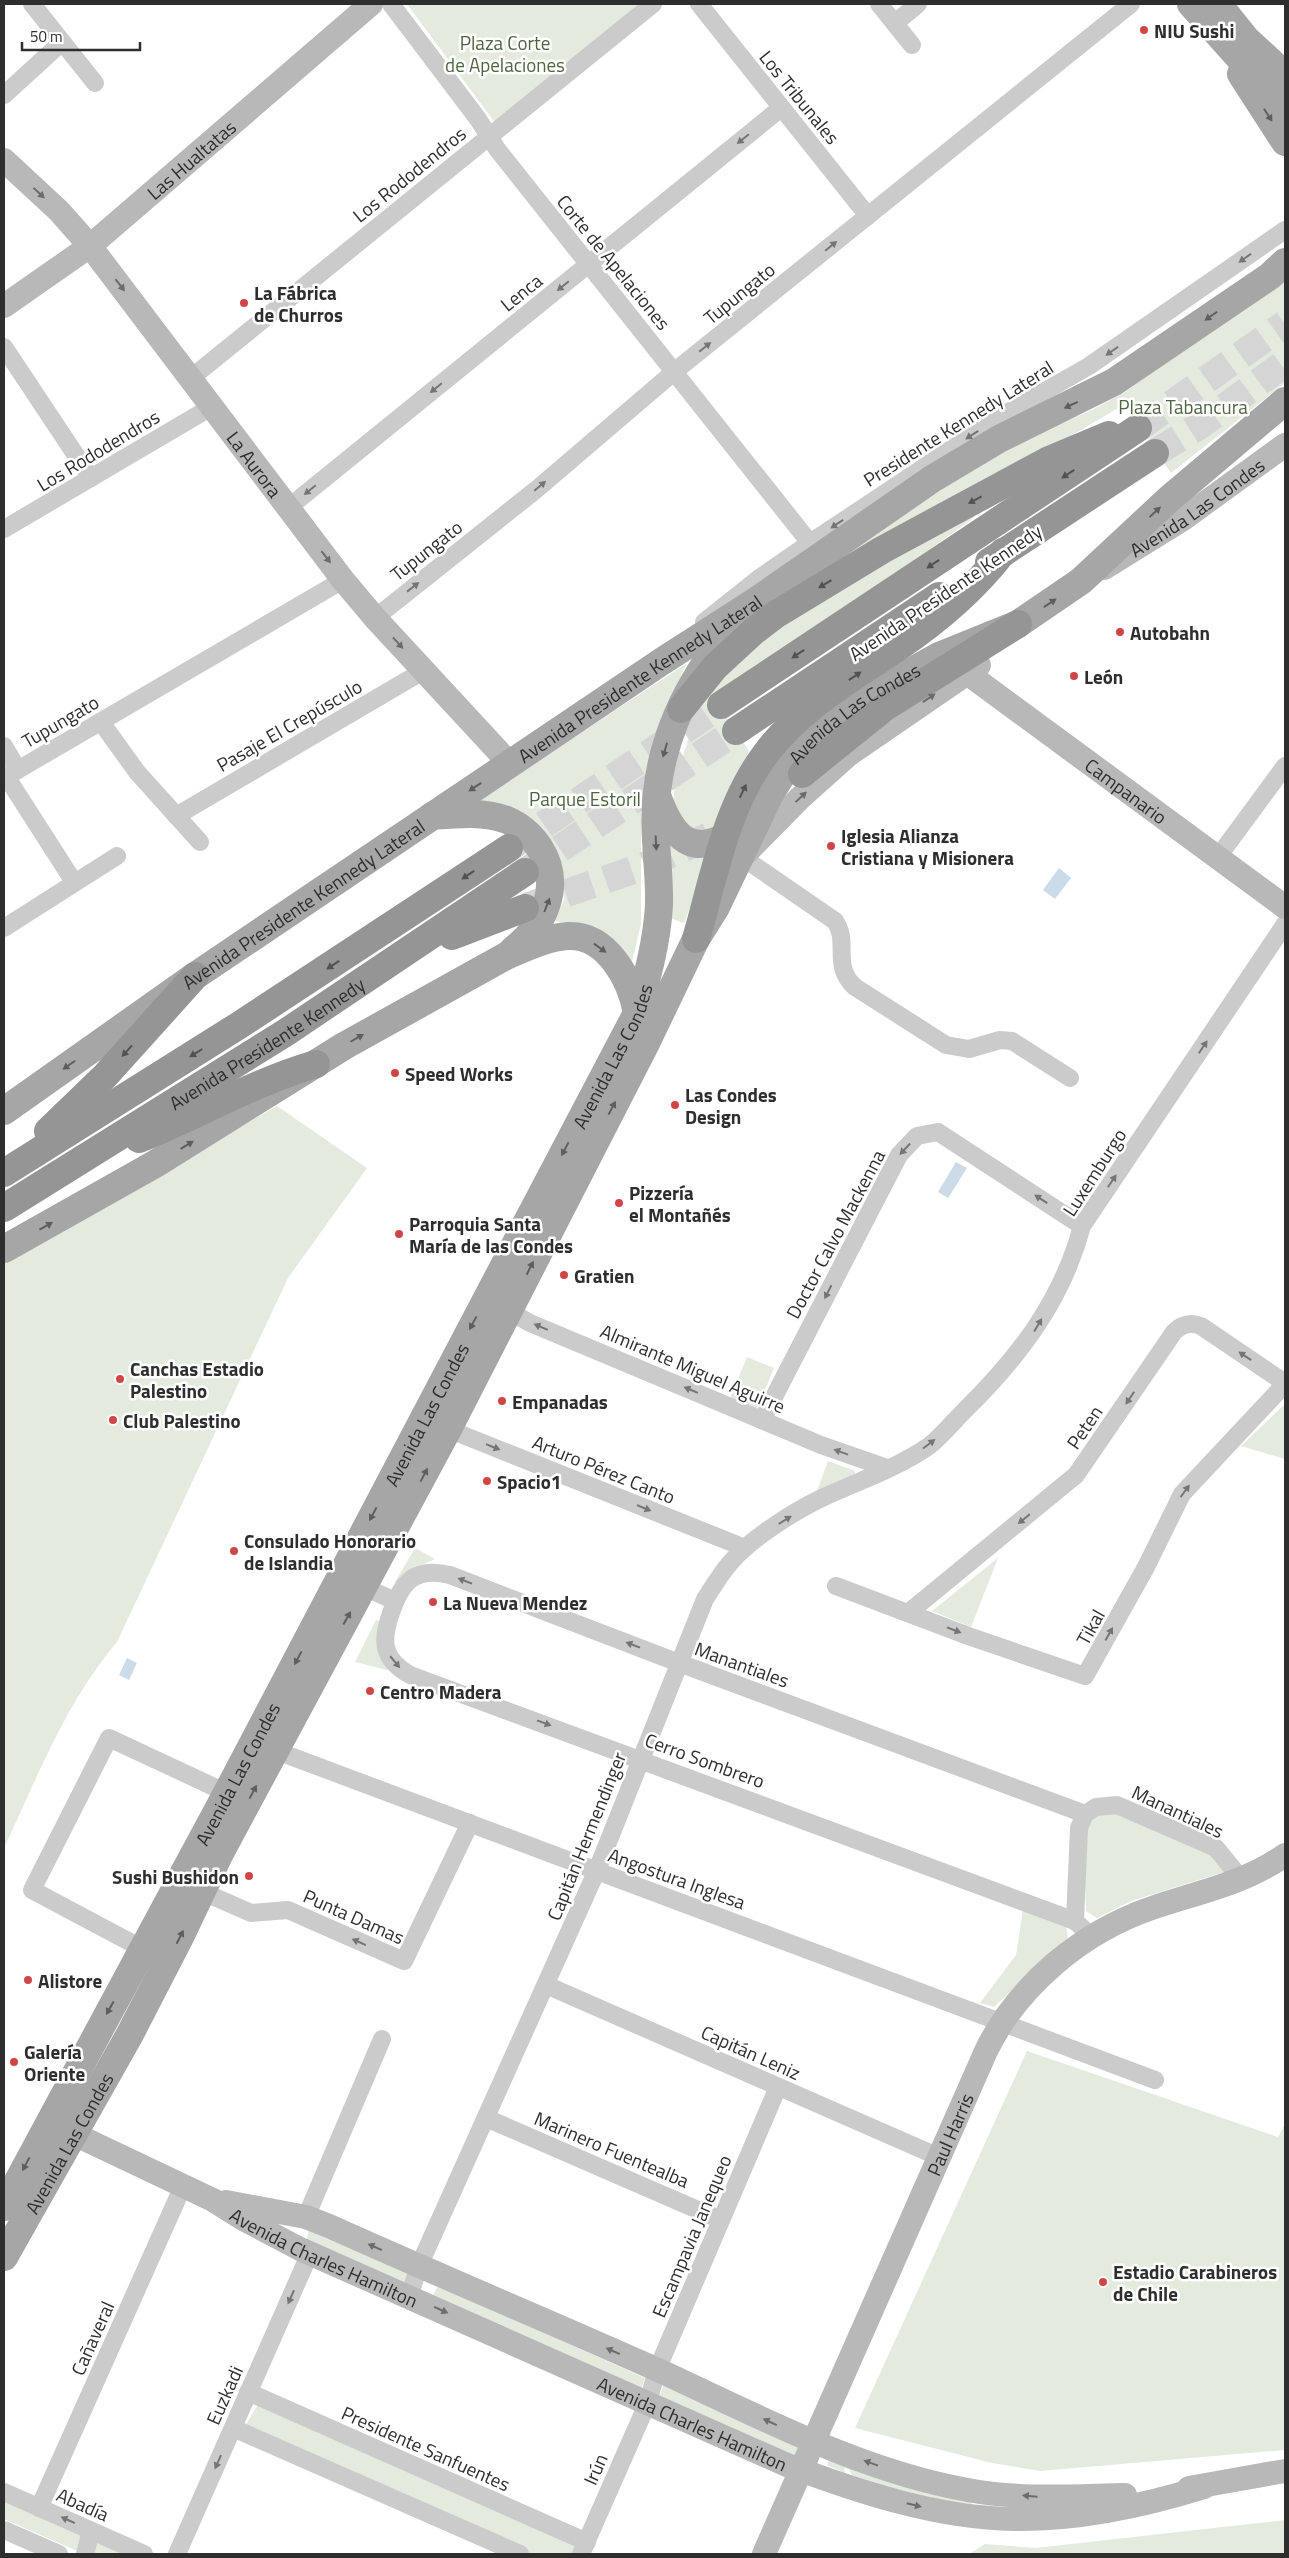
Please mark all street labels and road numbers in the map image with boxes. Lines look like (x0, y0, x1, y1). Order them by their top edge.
street label: Los Tribunales (753, 44, 847, 150)
street label: Las Hualtatas (140, 112, 242, 206)
street label: Los Rododendros (346, 119, 472, 229)
street label: Corte de Apelaciones (550, 188, 678, 336)
street label: Tupungato (697, 255, 781, 331)
street label: Lenca (494, 266, 549, 318)
street label: Presidente Kennedy Lateral (857, 353, 1059, 493)
street label: Los Rododendros (31, 402, 165, 498)
street label: La Aurora (220, 424, 290, 504)
street label: Avenida Las Condes (1123, 450, 1270, 564)
street label: Tupungato (384, 512, 468, 588)
street label: Avenida Presidente Kennedy (843, 516, 1047, 668)
street label: Avenida Presidente Kennedy Lateral (512, 587, 768, 769)
street label: Avenida Las Condes (781, 655, 925, 770)
street label: Pasaje El Crepúsculo (211, 671, 367, 779)
street label: Tupungato (16, 687, 104, 755)
street label: Campanario (1079, 750, 1174, 830)
street label: Avenida Presidente Kennedy Lateral (176, 811, 430, 996)
street label: Avenida Presidente Kennedy (163, 969, 370, 1117)
street label: Avenida Las Condes (564, 980, 659, 1134)
street label: Luxemburgo (1055, 1122, 1133, 1222)
street label: Doctor Calvo Mackenna (778, 1144, 892, 1324)
street label: Almirante Miguel Aguirre (596, 1316, 790, 1420)
street label: Avenida Las Condes (376, 1337, 476, 1491)
street label: Peten (1059, 1399, 1109, 1455)
street label: Arturo Pérez Canto (528, 1427, 680, 1511)
street label: Tikal (1068, 1604, 1112, 1650)
street label: Manantiales (691, 1634, 793, 1695)
street label: Avenida Las Condes (187, 1697, 287, 1850)
street label: Cerro Sombrero (641, 1725, 769, 1795)
street label: Capitán Hermendinger (539, 1747, 633, 1925)
street label: Manantiales (1127, 1777, 1229, 1845)
street label: Angostura Inglesa (604, 1840, 750, 1916)
street label: Punta Damas (299, 1881, 409, 1951)
street label: Capitán Leniz (697, 2017, 805, 2087)
street label: Avenida Las Condes (17, 2067, 120, 2219)
street label: Paul Harris (918, 2088, 980, 2180)
street label: Marinero Fuentealba (530, 2103, 694, 2195)
street label: Escampavia Janequeo (644, 2150, 738, 2322)
street label: Avenida Charles Hamilton (225, 2200, 423, 2314)
street label: Cañaveral (63, 2296, 121, 2380)
street label: Euzkadi (198, 2361, 250, 2429)
street label: Avenida Charles Hamilton (593, 2368, 792, 2478)
street label: Presidente Sanfuentes (337, 2398, 515, 2498)
street label: Irún (575, 2449, 615, 2489)
street label: Abadía (52, 2480, 114, 2529)

